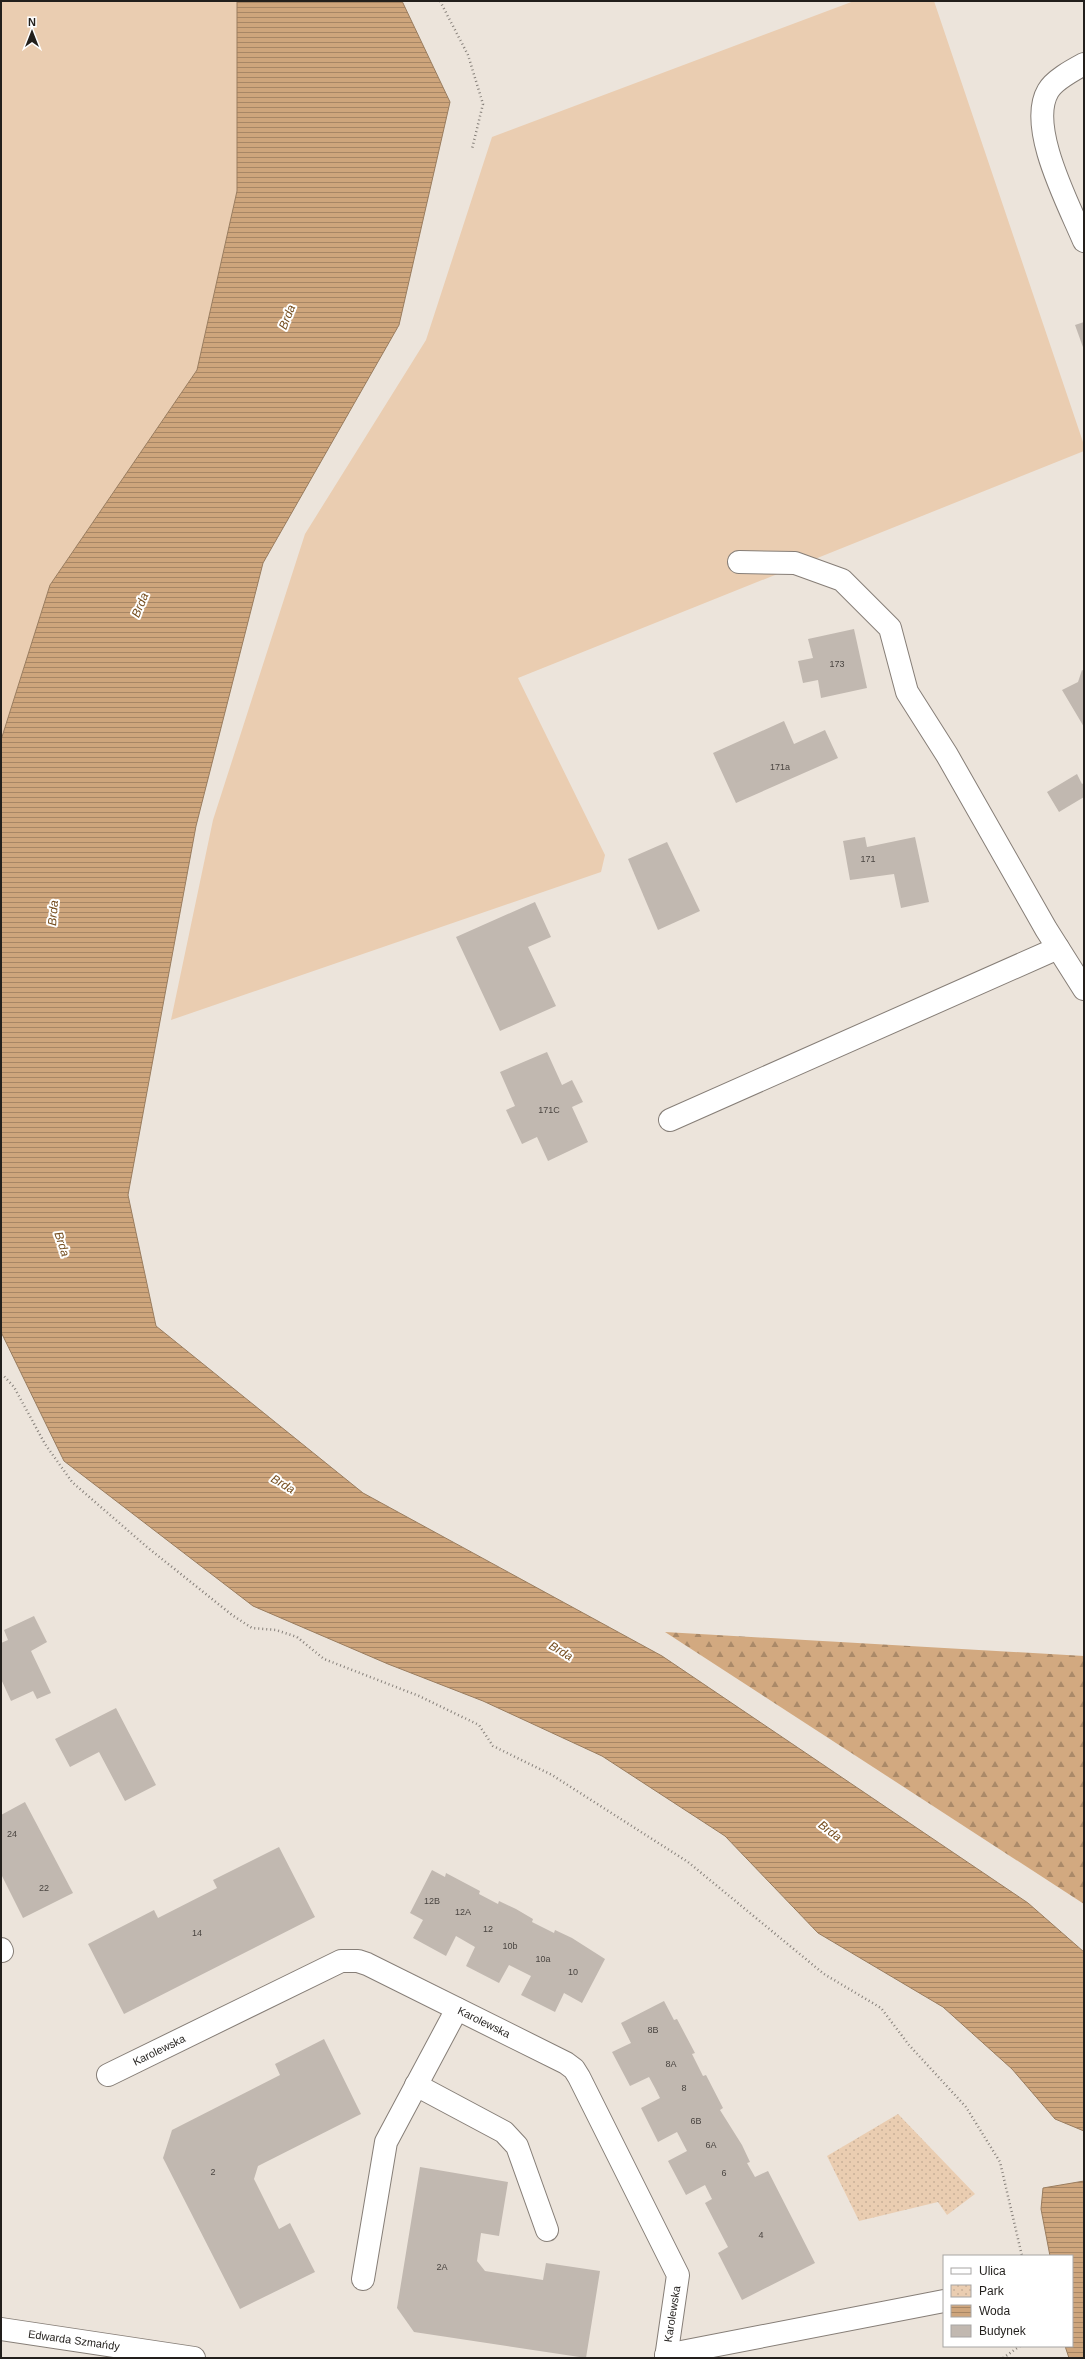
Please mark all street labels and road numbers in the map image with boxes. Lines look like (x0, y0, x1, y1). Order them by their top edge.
street label: Karolewska (456, 2004, 513, 2040)
street label: Karolewska (131, 2032, 188, 2068)
street label: Karolewska (662, 2284, 683, 2343)
street label: Edwarda Szmańdy (27, 2328, 121, 2352)

